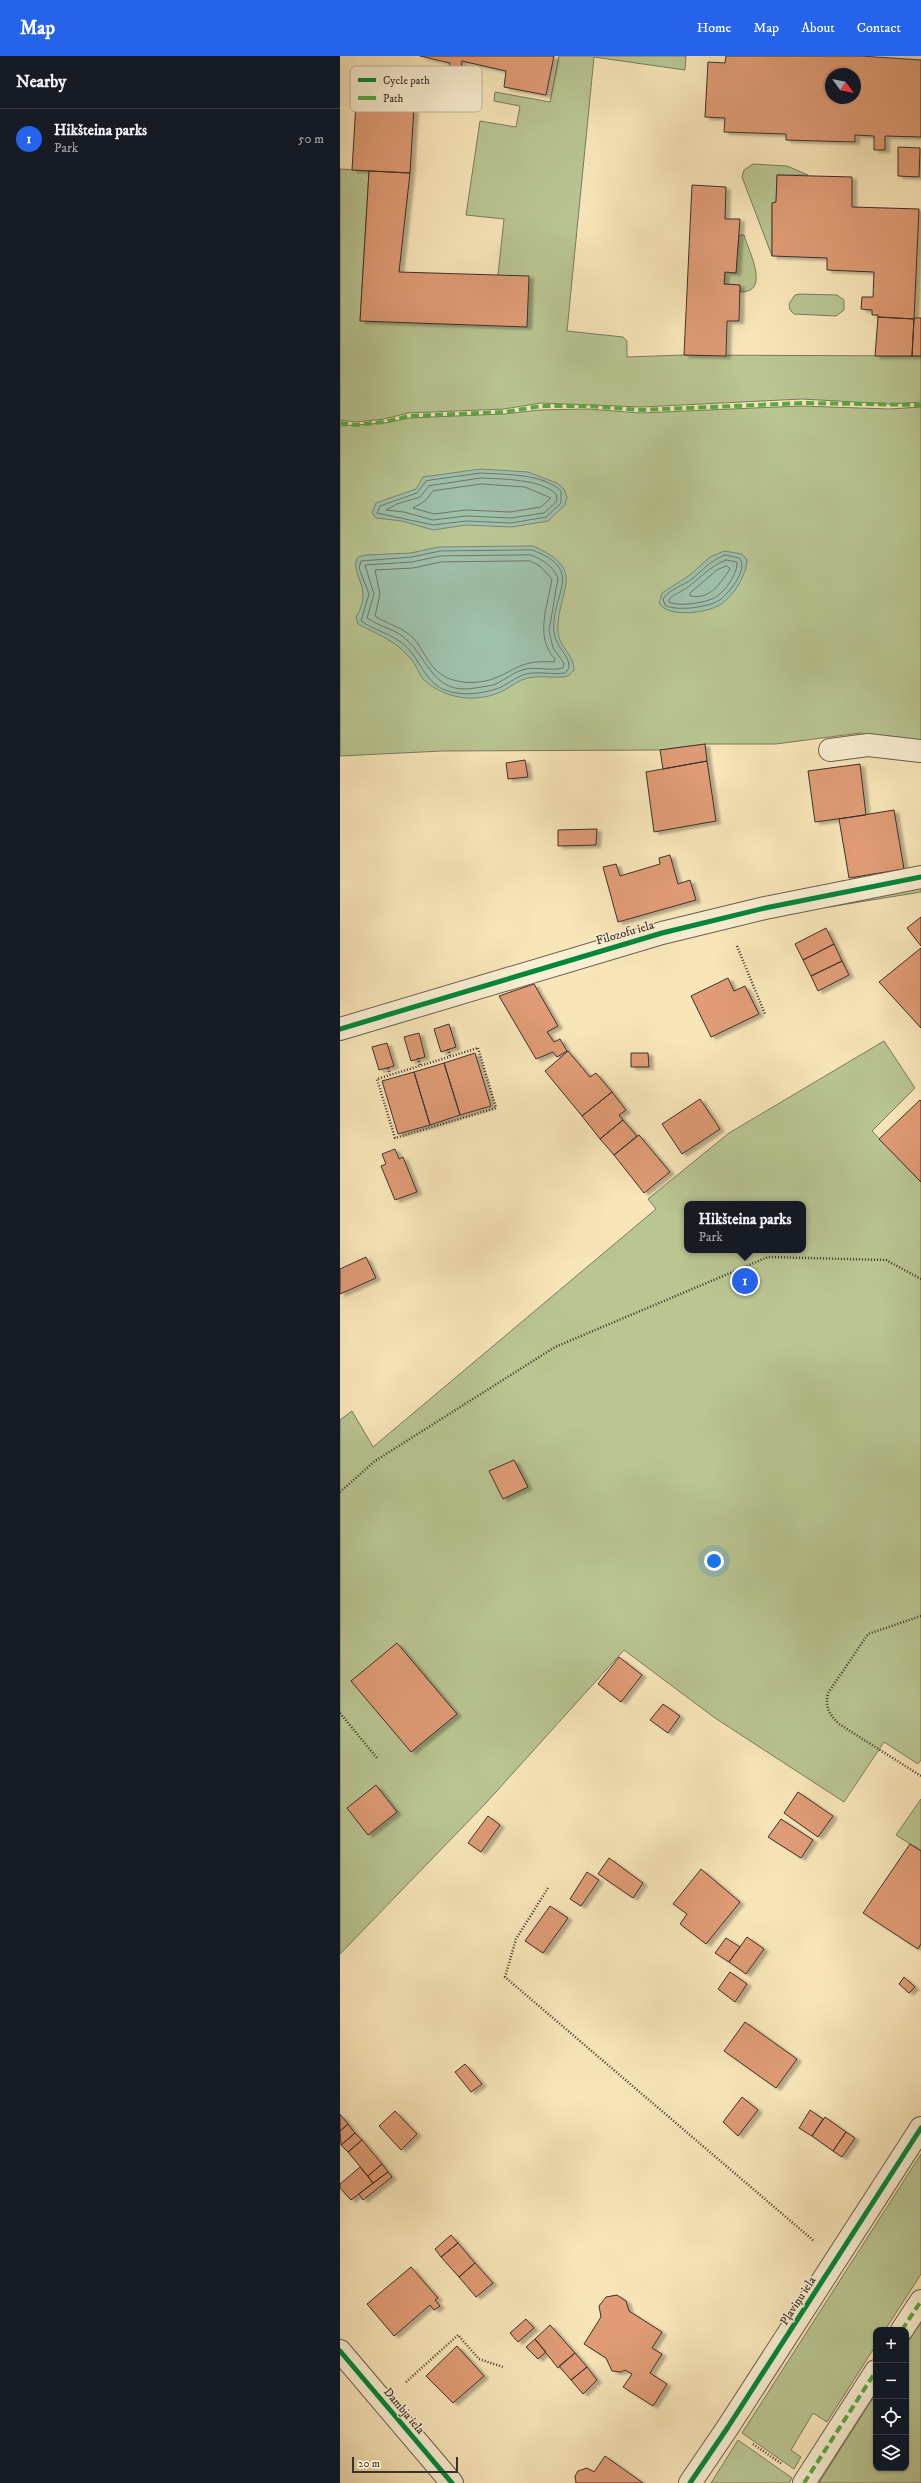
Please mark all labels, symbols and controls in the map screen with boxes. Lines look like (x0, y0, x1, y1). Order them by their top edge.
text: Map (20, 17, 55, 40)
text: Home (697, 19, 731, 37)
text: Map (753, 19, 779, 37)
text: About (801, 19, 835, 37)
text: Contact (857, 19, 901, 37)
legend (350, 66, 482, 112)
north arrow (825, 68, 861, 104)
text: Nearby (16, 71, 66, 93)
text: Cycle path (383, 74, 430, 88)
text: Path (383, 92, 404, 106)
text: Hikšteina parks (54, 121, 147, 140)
text: 1 (27, 131, 31, 147)
text: 50 m (298, 131, 324, 147)
text: Park (54, 140, 78, 156)
street label: Filozofu iela (594, 917, 657, 948)
popup (684, 1201, 806, 1253)
text: Hikšteina parks (698, 1210, 792, 1229)
text: Park (698, 1229, 723, 1245)
pin: 1 (732, 1266, 758, 1296)
your location (704, 1551, 724, 1571)
street label: Pļaviņu iela (777, 2273, 820, 2328)
map controls (873, 2327, 909, 2471)
button: + (873, 2327, 909, 2363)
button: − (873, 2363, 909, 2399)
street label: Dambja iela (380, 2385, 428, 2438)
button: locate (873, 2399, 909, 2435)
button: layers (873, 2435, 909, 2471)
scale bar (352, 2455, 458, 2474)
text: 20 m (358, 2457, 380, 2471)

